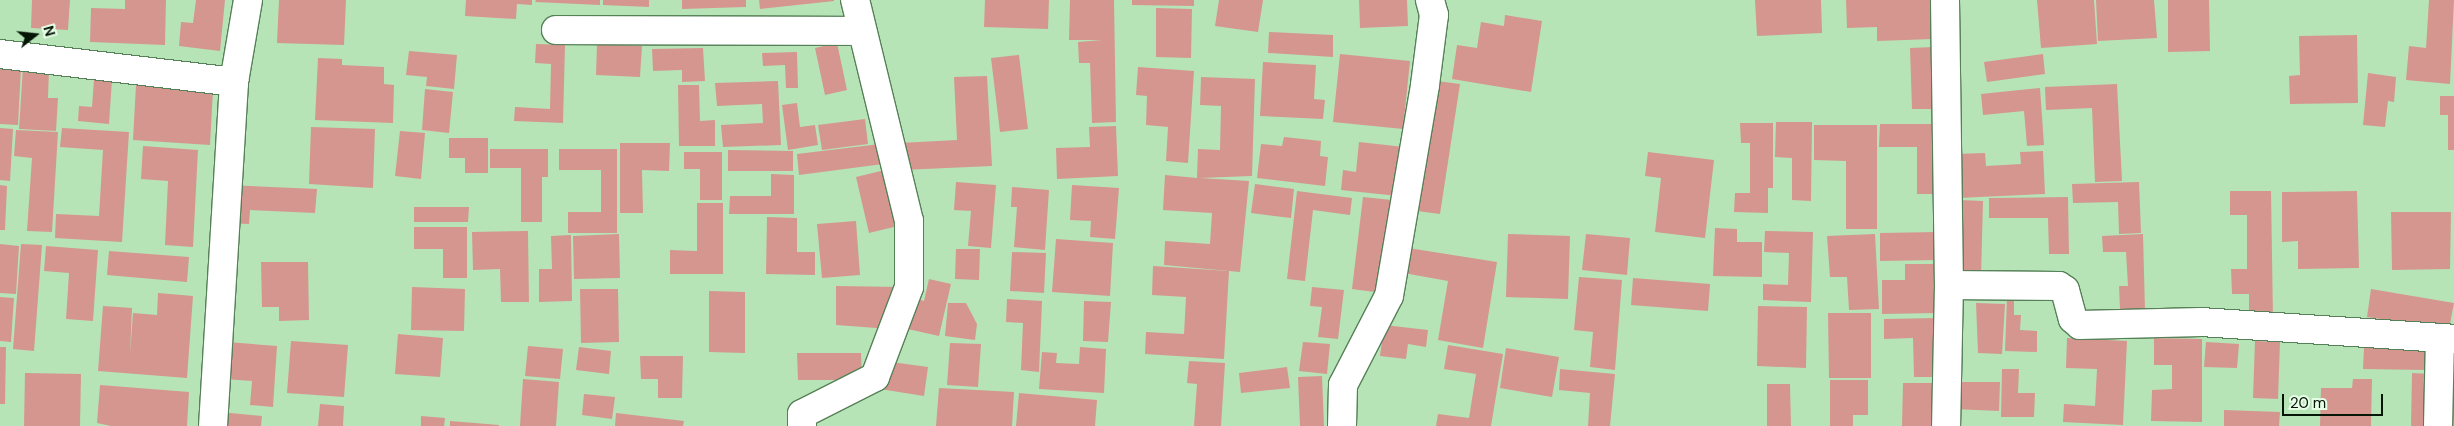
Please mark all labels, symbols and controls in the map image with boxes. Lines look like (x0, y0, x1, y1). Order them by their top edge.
north arrow (10, 10, 60, 60)
text: N (39, 23, 59, 38)
scale bar (2284, 384, 2385, 416)
text: 20 m (2290, 393, 2326, 413)

